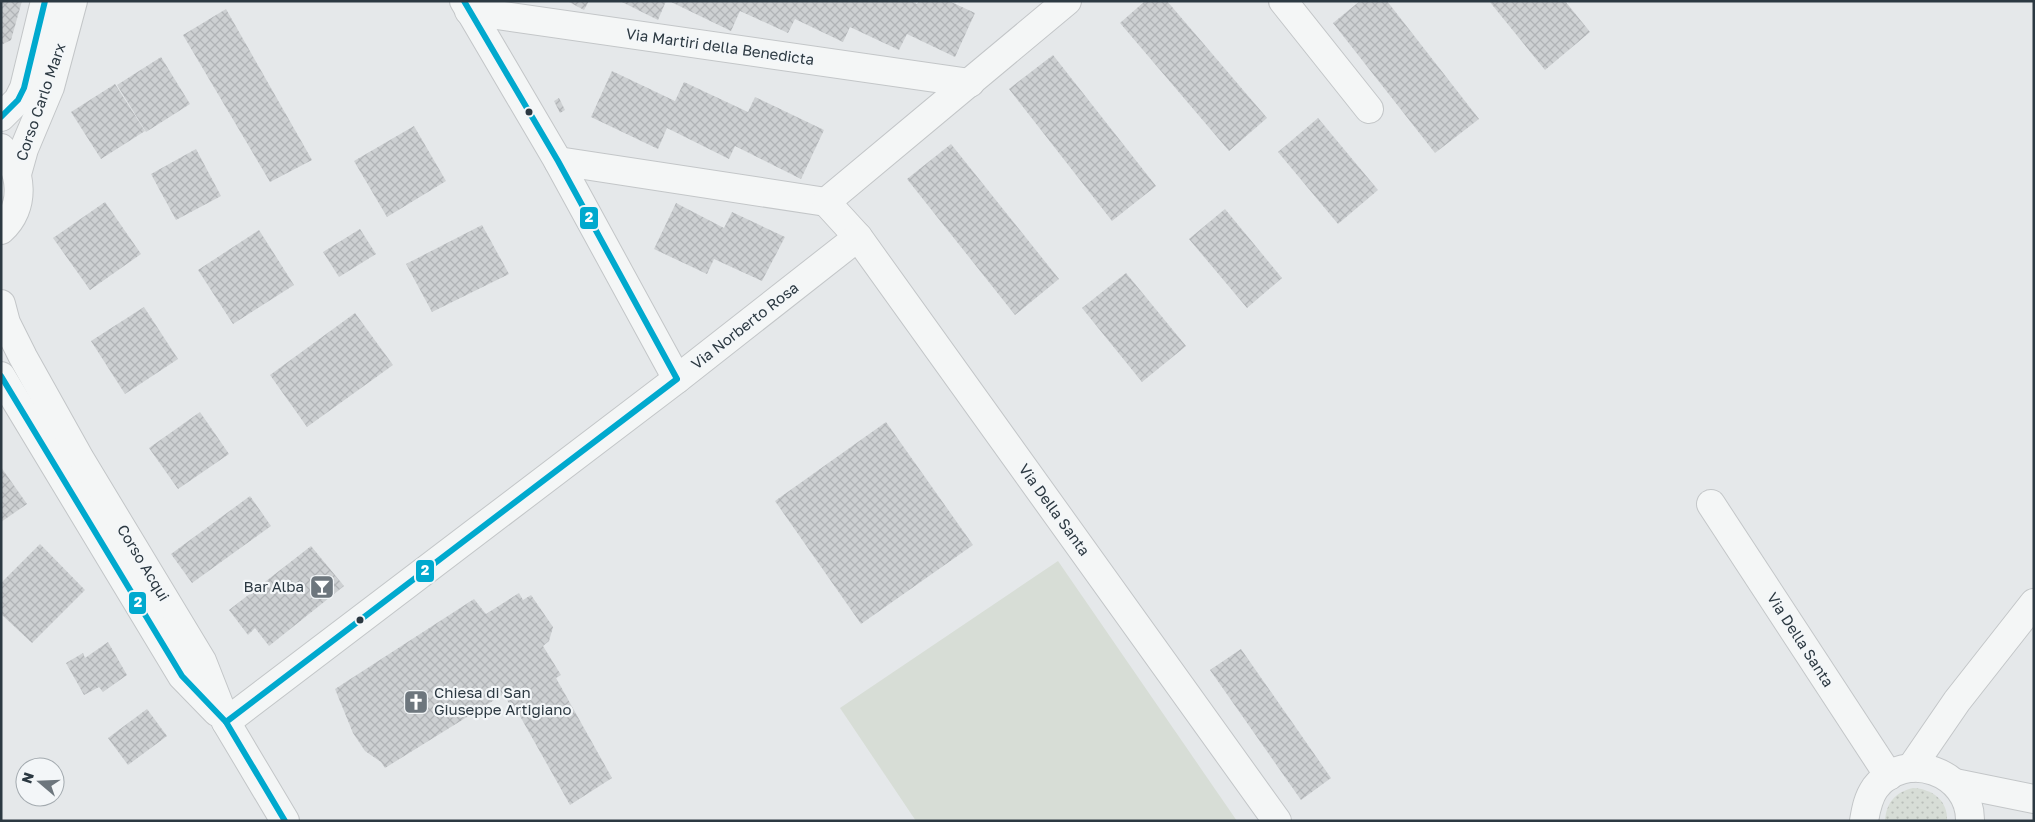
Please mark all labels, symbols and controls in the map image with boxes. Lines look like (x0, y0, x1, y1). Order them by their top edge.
street label: Via Martiri della Benedicta (625, 24, 815, 68)
street label: Corso Carlo Marx (11, 40, 69, 163)
unlabelled marker (524, 107, 534, 117)
line badge: 2 (579, 206, 599, 230)
text: 2 (585, 208, 594, 225)
street label: Via Norberto Rosa (687, 278, 801, 373)
street label: Via Della Santa (1016, 460, 1094, 559)
street label: Corso Acqui (114, 521, 174, 604)
line badge: 2 (415, 559, 435, 583)
text: 2 (421, 561, 430, 578)
bar icon: Bar Alba (309, 574, 335, 600)
place label: Bar Alba (244, 577, 304, 595)
street label: Via Della Santa (1764, 589, 1838, 690)
line badge: 2 (128, 591, 147, 615)
text: 2 (134, 593, 143, 610)
unlabelled marker (355, 615, 365, 625)
place label: Chiesa di San Giuseppe Artigiano (434, 683, 571, 718)
church icon: Chiesa di San Giuseppe Artigiano (403, 689, 429, 715)
north arrow (15, 757, 65, 807)
text: N (17, 770, 37, 785)

